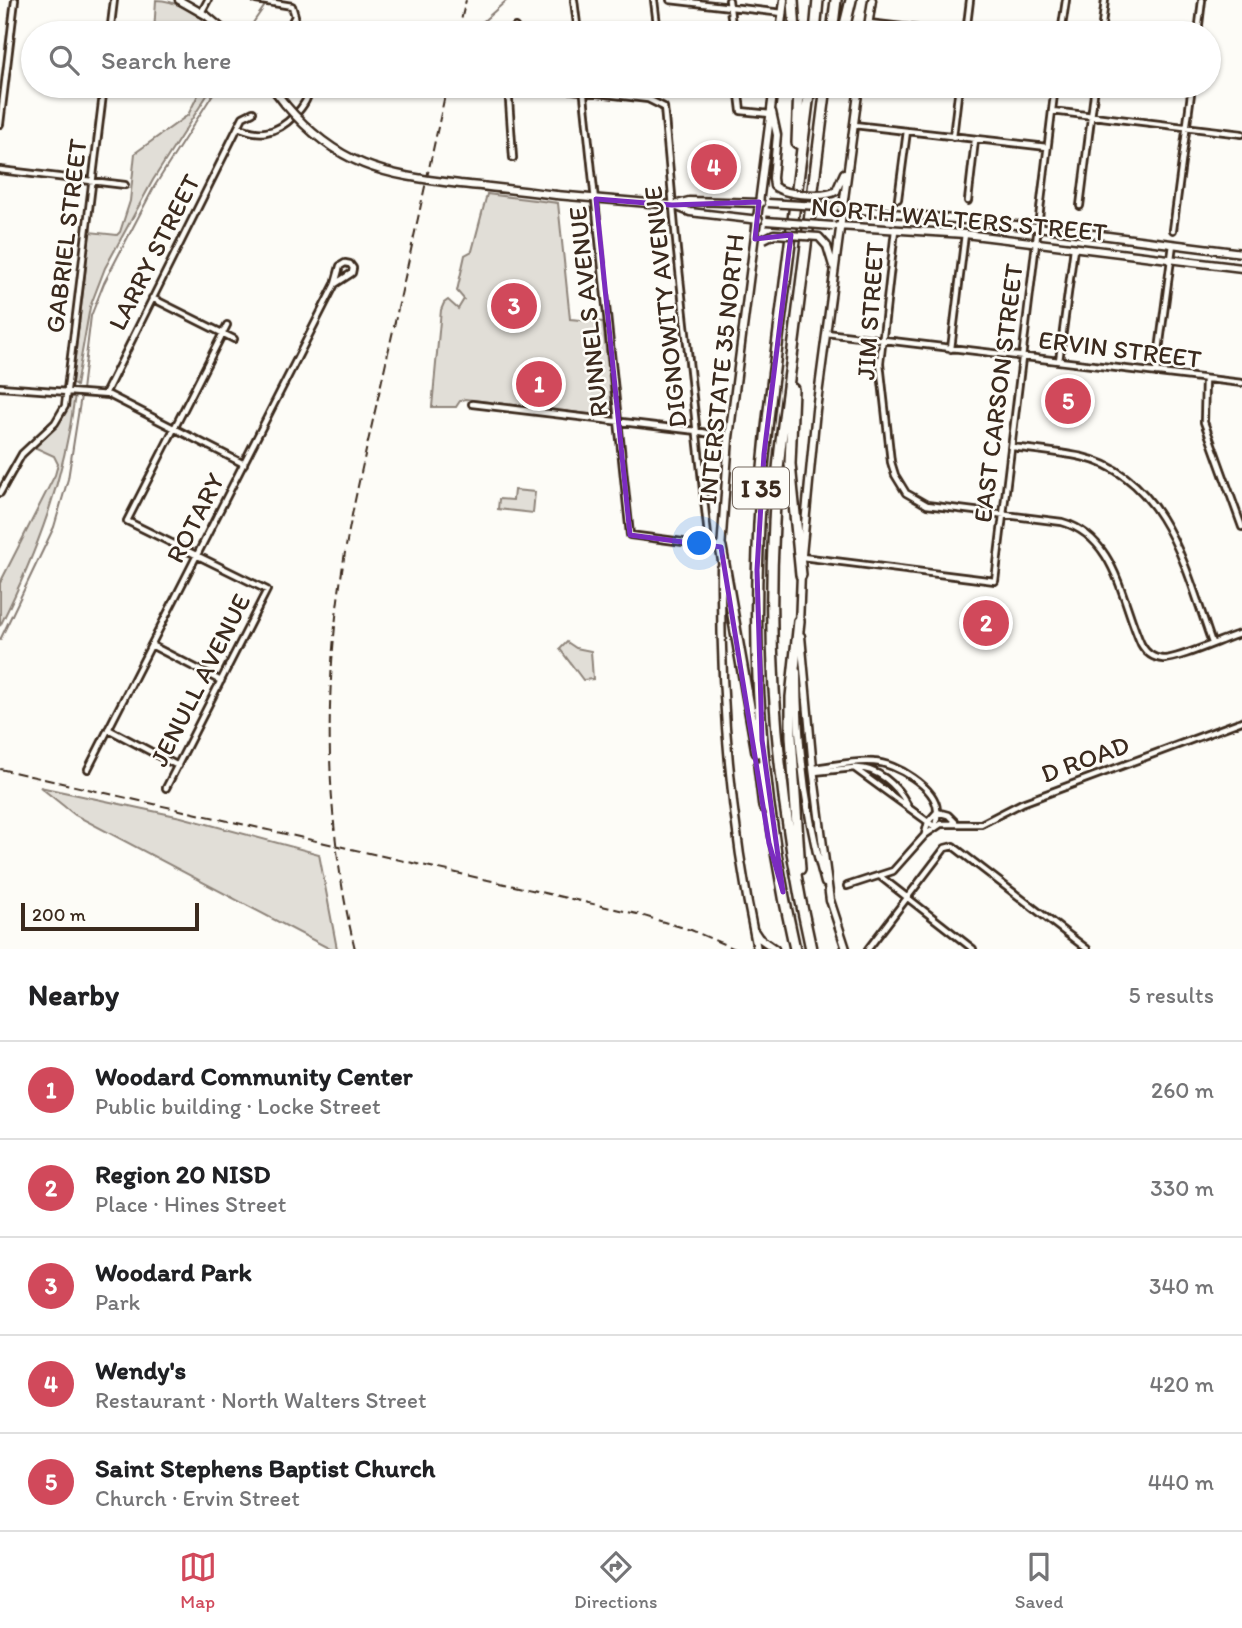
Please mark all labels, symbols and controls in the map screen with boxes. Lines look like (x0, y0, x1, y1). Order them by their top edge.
search box (21, 21, 1221, 98)
icon: search (45, 41, 83, 79)
text: Search here (101, 44, 231, 76)
street label: GABRIEL STREET (38, 137, 94, 335)
pin: 4 (691, 141, 737, 193)
street label: LARRY STREET (101, 168, 207, 335)
street label: DIGNOWITY AVENUE (636, 184, 694, 430)
street label: NORTH WALTERS STREET (810, 190, 1109, 248)
street label: RUNNELS AVENUE (561, 205, 615, 419)
street label: INTERSTATE 35 NORTH (691, 232, 751, 506)
street label: JIM STREET (849, 241, 891, 381)
street label: EAST CARSON STREET (966, 261, 1030, 524)
pin: 3 (491, 280, 537, 332)
street label: ERVIN STREET (1037, 323, 1204, 375)
pin: 1 (516, 358, 562, 410)
pin: 5 (1045, 375, 1091, 427)
road number: I 35 (733, 467, 789, 508)
street label: ROTARY (159, 468, 231, 568)
your location (682, 526, 716, 560)
street label: JENULL AVENUE (143, 588, 257, 772)
pin: 2 (963, 597, 1009, 649)
street label: D ROAD (1036, 728, 1134, 790)
scale bar (21, 900, 200, 932)
text: 200 m (32, 903, 86, 926)
text: Nearby (28, 976, 119, 1013)
text: 5 results (1128, 981, 1214, 1009)
text: Woodard Community Center (95, 1060, 413, 1092)
text: 1 (46, 1076, 56, 1104)
text: 260 m (1151, 1076, 1214, 1104)
text: Public building · Locke Street (95, 1092, 381, 1120)
text: Region 20 NISD (95, 1158, 270, 1190)
text: 2 (45, 1174, 57, 1202)
text: 330 m (1150, 1174, 1214, 1202)
text: Place · Hines Street (95, 1190, 286, 1218)
text: Woodard Park (95, 1256, 252, 1288)
text: 3 (45, 1272, 57, 1300)
text: 340 m (1149, 1272, 1214, 1300)
text: Park (95, 1288, 140, 1316)
text: Wendy's (95, 1354, 186, 1386)
text: 4 (44, 1370, 58, 1398)
text: 420 m (1149, 1370, 1214, 1398)
text: Restaurant · North Walters Street (95, 1386, 427, 1414)
text: Saint Stephens Baptist Church (95, 1452, 435, 1484)
text: 5 (45, 1468, 57, 1496)
text: 440 m (1148, 1468, 1214, 1496)
text: Church · Ervin Street (95, 1484, 300, 1512)
tab: Map (179, 1548, 217, 1613)
tab: Directions (574, 1548, 658, 1613)
tab: Saved (1015, 1548, 1063, 1613)

